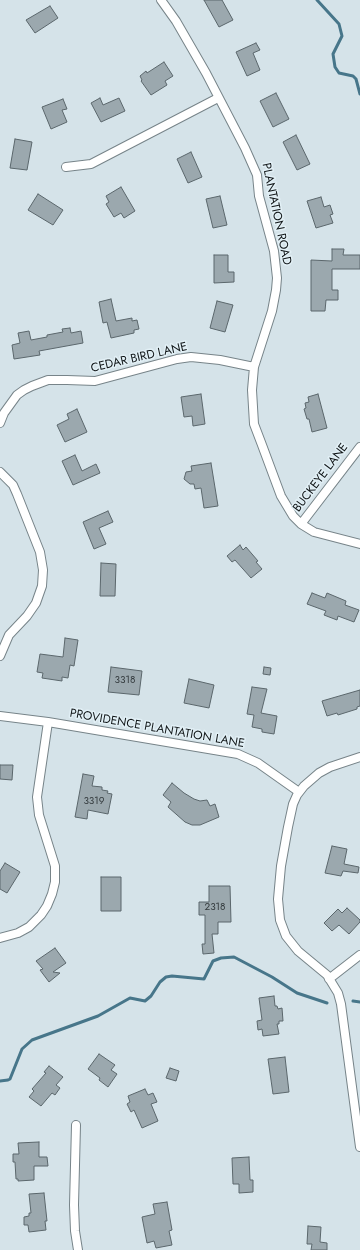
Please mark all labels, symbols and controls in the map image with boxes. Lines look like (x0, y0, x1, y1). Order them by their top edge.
street label: PLANTATION ROAD (258, 162, 294, 266)
street label: CEDAR BIRD LANE (89, 340, 189, 376)
street label: BUCKEYE LANE (290, 441, 352, 515)
house number: 3318 (115, 675, 135, 687)
street label: PROVIDENCE PLANTATION LANE (68, 707, 246, 751)
house number: 3319 (83, 796, 105, 808)
house number: 2318 (204, 902, 226, 914)

